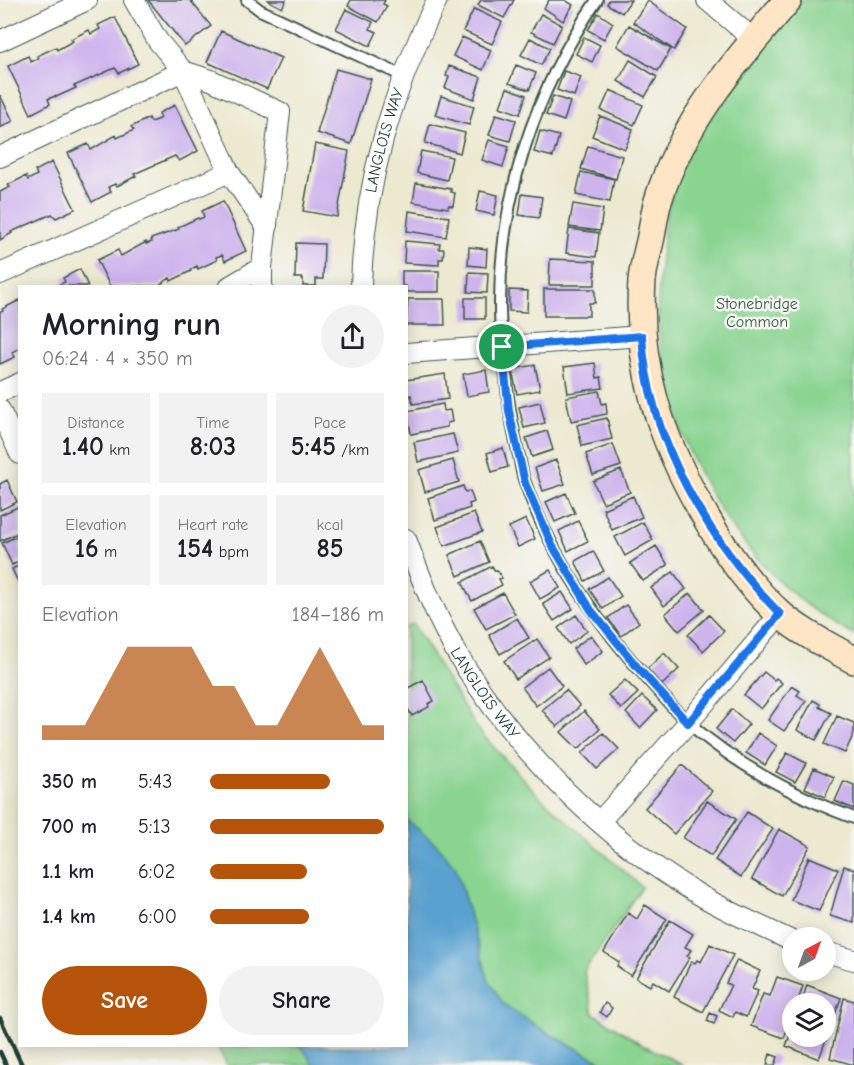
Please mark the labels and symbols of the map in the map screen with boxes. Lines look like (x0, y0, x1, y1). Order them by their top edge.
street label: LANGLOIS WAY (362, 85, 408, 194)
park label: Stonebridge Common (716, 295, 798, 331)
pin (476, 321, 527, 372)
street label: LANGLOIS WAY (447, 644, 524, 743)
north arrow (782, 927, 836, 981)

